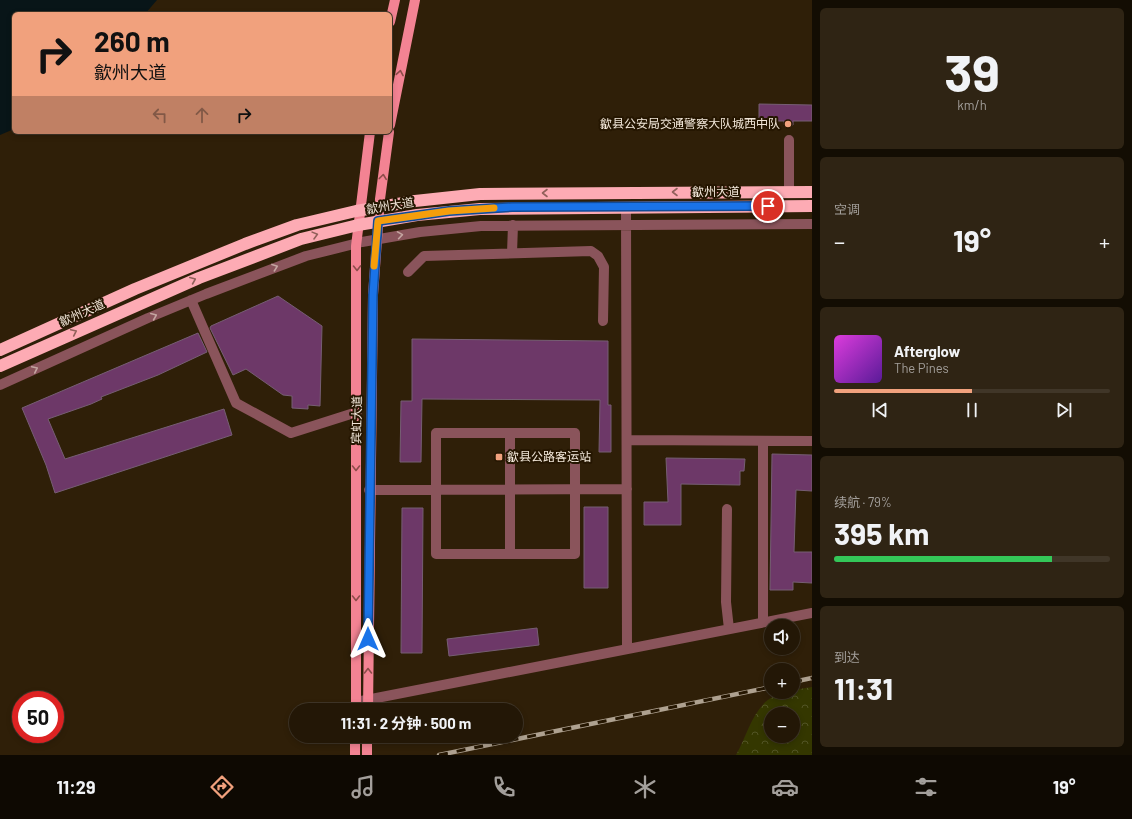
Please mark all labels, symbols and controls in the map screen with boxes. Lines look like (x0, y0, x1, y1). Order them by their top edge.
text: 260 m (94, 24, 170, 58)
icon: right (28, 28, 80, 80)
text: 39 (944, 40, 1000, 102)
text: 歙州大道 (94, 61, 166, 83)
one-way arrow (395, 70, 403, 76)
text: km/h (957, 97, 987, 113)
icon: left (149, 104, 171, 126)
icon: ahead (191, 104, 213, 126)
icon: right (233, 104, 255, 126)
place label: 歙县公安局交通警察大队城西中队 (600, 116, 780, 130)
marker: 歙县公安局交通警察大队城西中队 (783, 119, 793, 129)
one-way arrow (378, 174, 387, 181)
street label: 歙州大道 (692, 184, 740, 198)
one-way arrow (672, 188, 678, 196)
one-way arrow (542, 189, 548, 197)
pin (751, 189, 785, 223)
street label: 歙州大道 (365, 194, 415, 216)
icon: arrive (757, 195, 779, 217)
text: 空调 (834, 201, 860, 217)
text: 19° (953, 222, 991, 258)
text: − (834, 228, 845, 254)
text: + (1099, 228, 1110, 254)
one-way arrow (397, 231, 403, 240)
one-way arrow (311, 232, 318, 240)
one-way arrow (271, 264, 278, 272)
one-way arrow (353, 265, 361, 271)
one-way arrow (189, 277, 196, 285)
street label: 歙州大道 (57, 296, 106, 328)
one-way arrow (150, 312, 157, 320)
one-way arrow (69, 329, 77, 337)
text: Afterglow (894, 342, 960, 360)
text: The Pines (894, 360, 949, 376)
one-way arrow (31, 366, 39, 374)
street label: 宾虹大道 (349, 396, 363, 444)
icon: previous (869, 399, 891, 421)
icon: pause (961, 399, 983, 421)
icon: next (1053, 399, 1075, 421)
place label: 歙县公路客运站 (507, 449, 591, 463)
marker: 歙县公路客运站 (494, 452, 504, 462)
one-way arrow (352, 465, 360, 471)
text: 续航 · 79% (834, 494, 892, 510)
text: 395 km (834, 515, 929, 551)
one-way arrow (352, 595, 360, 601)
position arrow (347, 618, 389, 660)
map controls (764, 619, 800, 743)
button: sound (764, 619, 800, 655)
text: 到达 (834, 649, 860, 665)
button: + (764, 663, 800, 699)
one-way arrow (364, 668, 372, 674)
text: 11:31 (834, 670, 893, 706)
speed limit sign: 50 (12, 691, 64, 743)
button: − (764, 707, 800, 743)
text: 11:31 · 2 分钟 · 500 m (341, 714, 471, 732)
icon: directions (208, 773, 236, 801)
icon: music (349, 773, 377, 801)
icon: phone (490, 773, 518, 801)
icon: climate (631, 773, 659, 801)
icon: car (771, 773, 799, 801)
icon: filters (912, 773, 940, 801)
text: 11:29 (56, 776, 95, 798)
text: 19° (1053, 776, 1076, 798)

